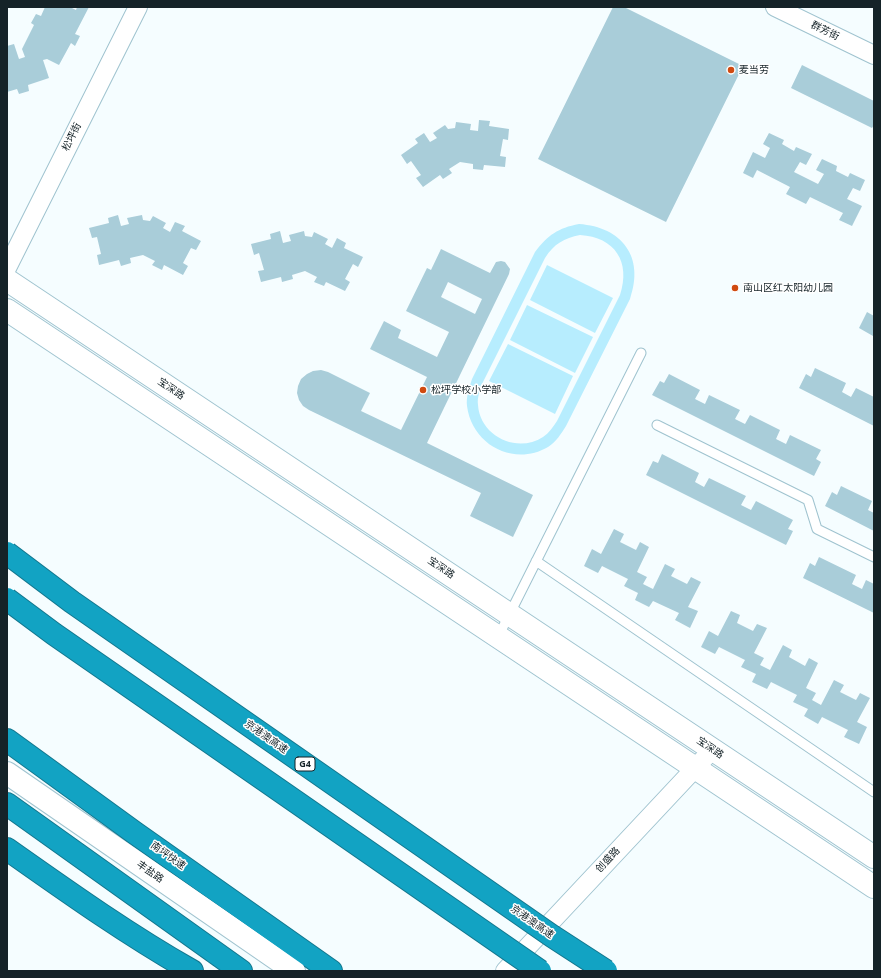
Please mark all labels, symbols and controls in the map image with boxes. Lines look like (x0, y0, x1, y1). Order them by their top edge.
street label: 群芳街 (809, 19, 841, 43)
place label: 麦当劳 (739, 64, 769, 76)
marker: 麦当劳 (726, 65, 736, 75)
street label: 松坪街 (60, 121, 84, 153)
place label: 南山区红太阳幼儿园 (743, 282, 833, 294)
marker: 南山区红太阳幼儿园 (730, 283, 740, 293)
street label: 宝深路 (155, 376, 187, 402)
place label: 松坪学校小学部 (431, 384, 501, 396)
marker: 松坪学校小学部 (418, 385, 428, 395)
street label: 宝深路 (425, 555, 457, 581)
street label: 京港澳高速 (242, 718, 290, 756)
street label: 宝深路 (694, 735, 726, 761)
road number: G4 (295, 757, 315, 771)
street label: 南坪快速 (148, 840, 188, 872)
street label: 创盛路 (593, 845, 623, 875)
street label: 丰盐路 (134, 858, 166, 886)
street label: 京港澳高速 (508, 903, 556, 941)

